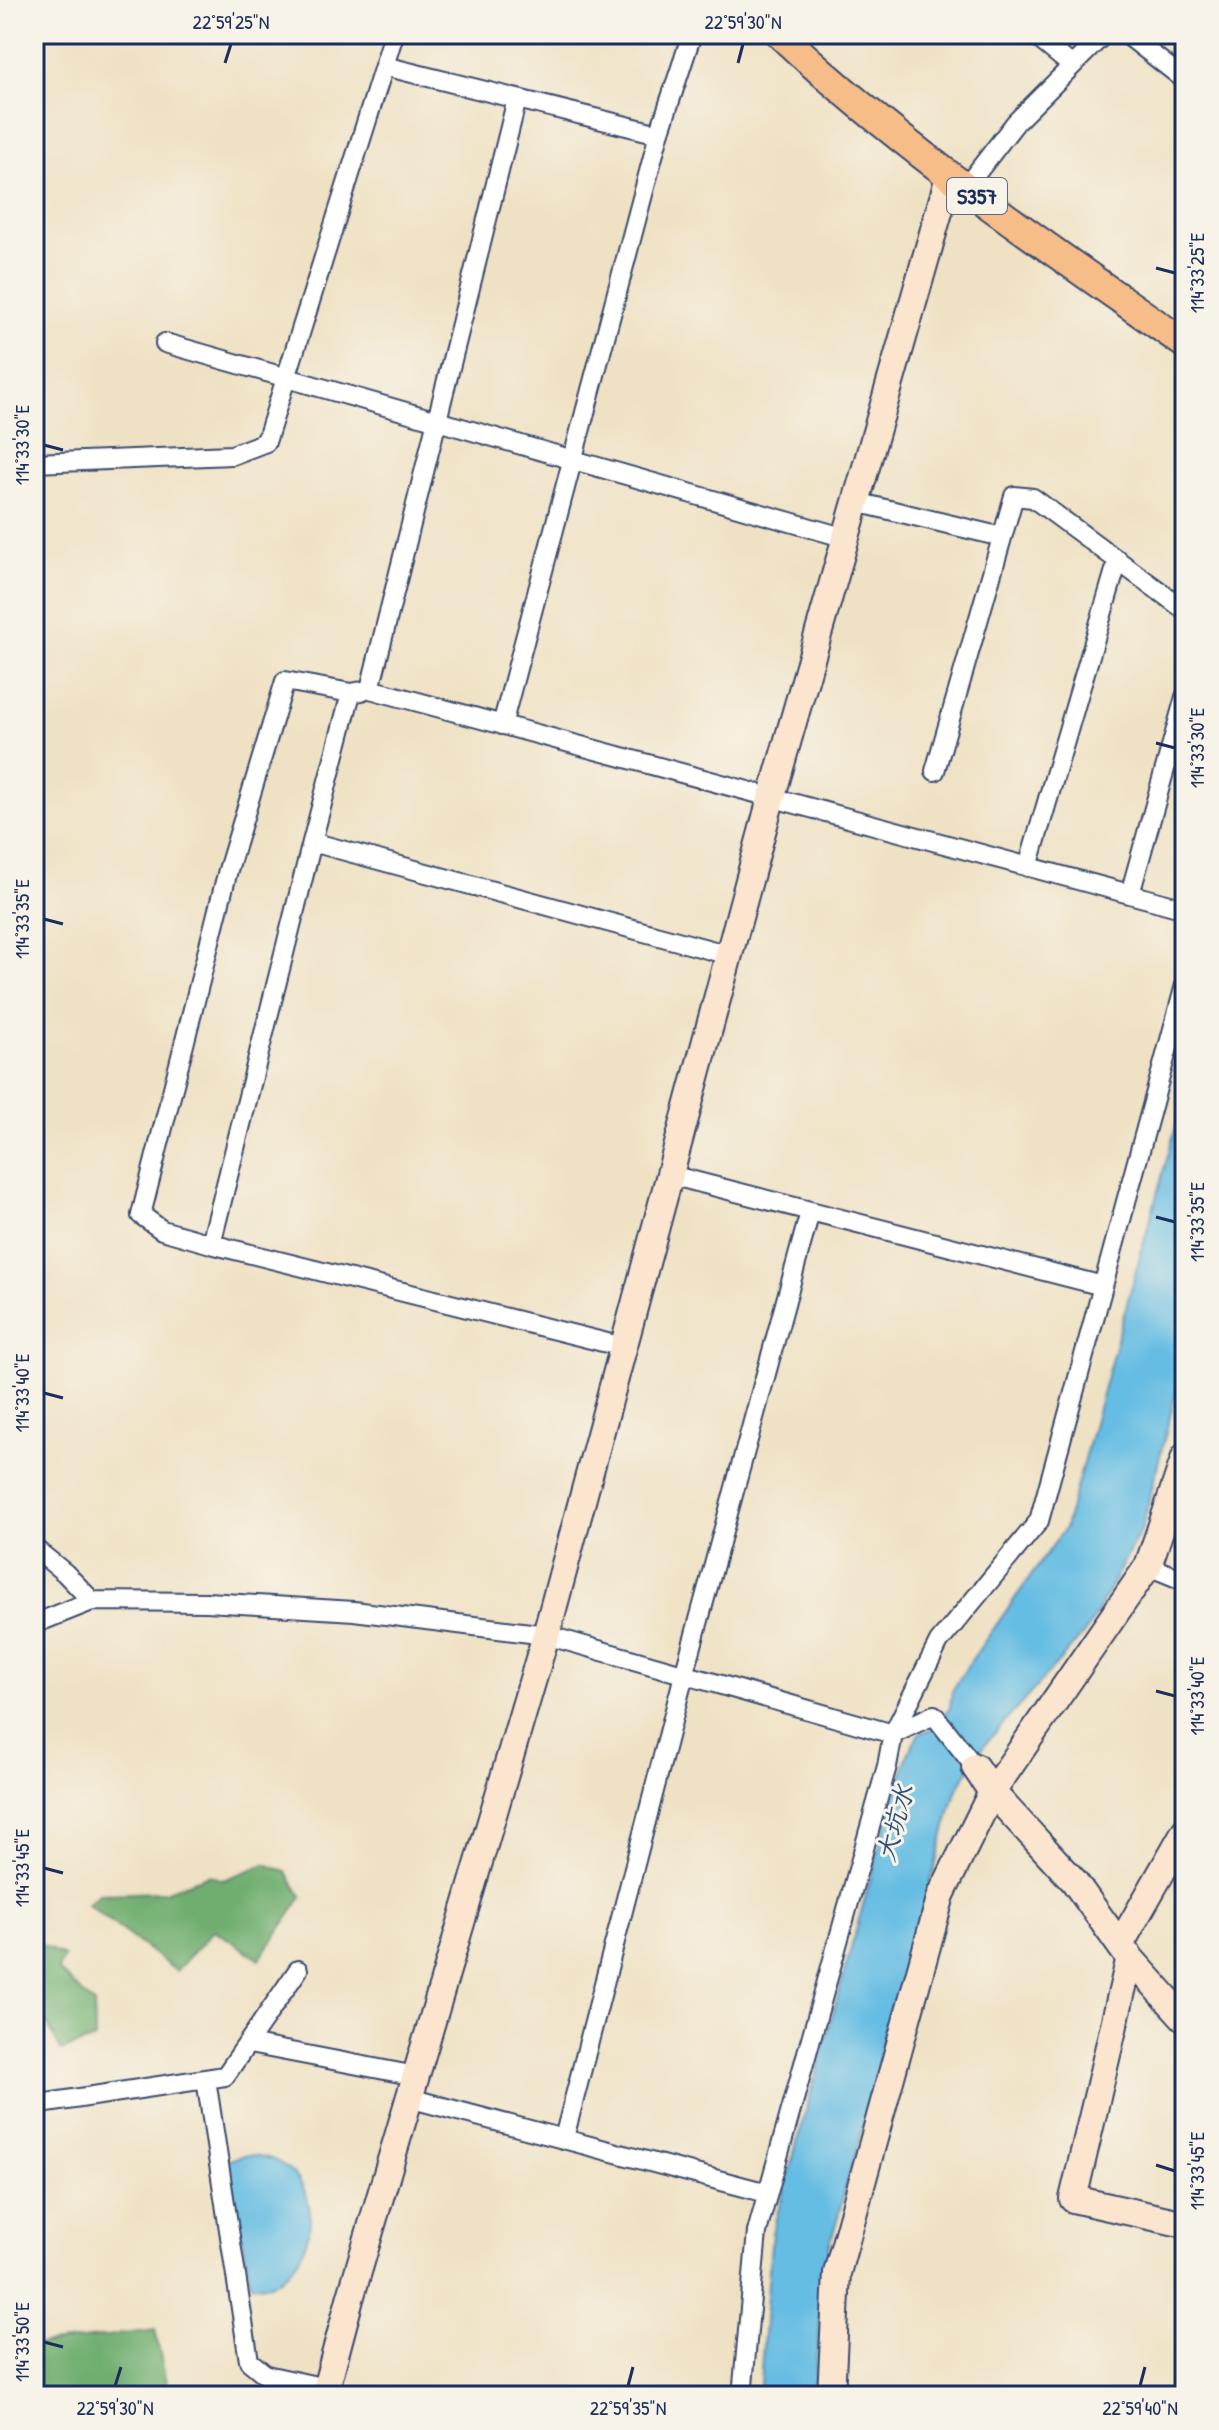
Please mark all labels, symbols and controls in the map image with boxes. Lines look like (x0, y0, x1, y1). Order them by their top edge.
text: 22°59'25"N (193, 8, 269, 35)
text: 22°59'30"N (704, 8, 782, 35)
road number: S357 (947, 178, 1007, 214)
text: 114°33'25"E (1183, 233, 1210, 313)
text: 114°33'30"E (8, 405, 35, 485)
text: 114°33'30"E (1183, 708, 1210, 788)
text: 114°33'35"E (8, 879, 35, 959)
text: 114°33'35"E (1183, 1182, 1210, 1262)
text: 114°33'40"E (8, 1353, 35, 1433)
text: 114°33'40"E (1183, 1656, 1210, 1736)
water label: 大坑水 (868, 1780, 922, 1865)
text: 114°33'45"E (8, 1828, 35, 1907)
text: 114°33'45"E (1183, 2131, 1210, 2210)
text: 114°33'50"E (8, 2302, 35, 2382)
text: 22°59'30"N (76, 2394, 154, 2421)
text: 22°59'35"N (590, 2394, 666, 2421)
text: 22°59'40"N (1102, 2394, 1178, 2421)

